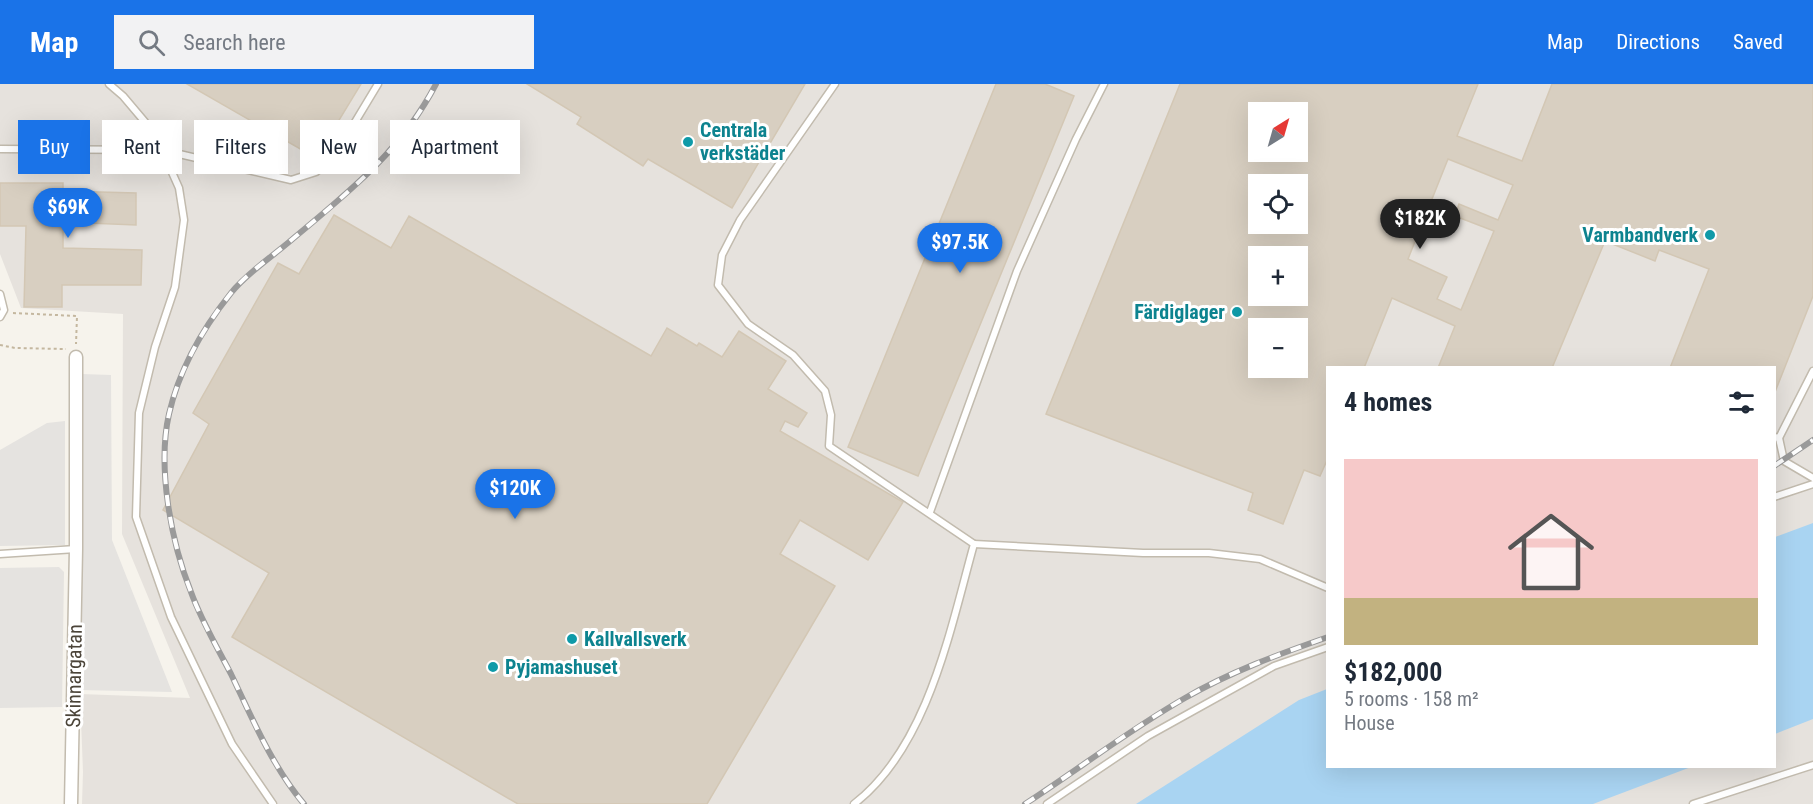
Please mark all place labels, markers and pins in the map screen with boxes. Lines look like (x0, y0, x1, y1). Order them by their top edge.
place label: Centrala verkstäder (700, 118, 786, 165)
marker: Centrala verkstäder (681, 135, 695, 149)
pin: $69K (32, 188, 104, 239)
pin: $182K (1378, 199, 1462, 250)
pin: $97.5K (911, 223, 1009, 274)
place label: Varmbandverk (1582, 223, 1698, 247)
marker: Varmbandverk (1703, 228, 1717, 242)
place label: Färdiglager (1134, 300, 1225, 324)
marker: Färdiglager (1230, 305, 1244, 319)
pin: $120K (473, 469, 557, 520)
place label: Kallvallsverk (584, 627, 687, 651)
marker: Kallvallsverk (565, 632, 579, 646)
place label: Pyjamashuset (505, 655, 618, 679)
marker: Pyjamashuset (486, 660, 500, 674)

